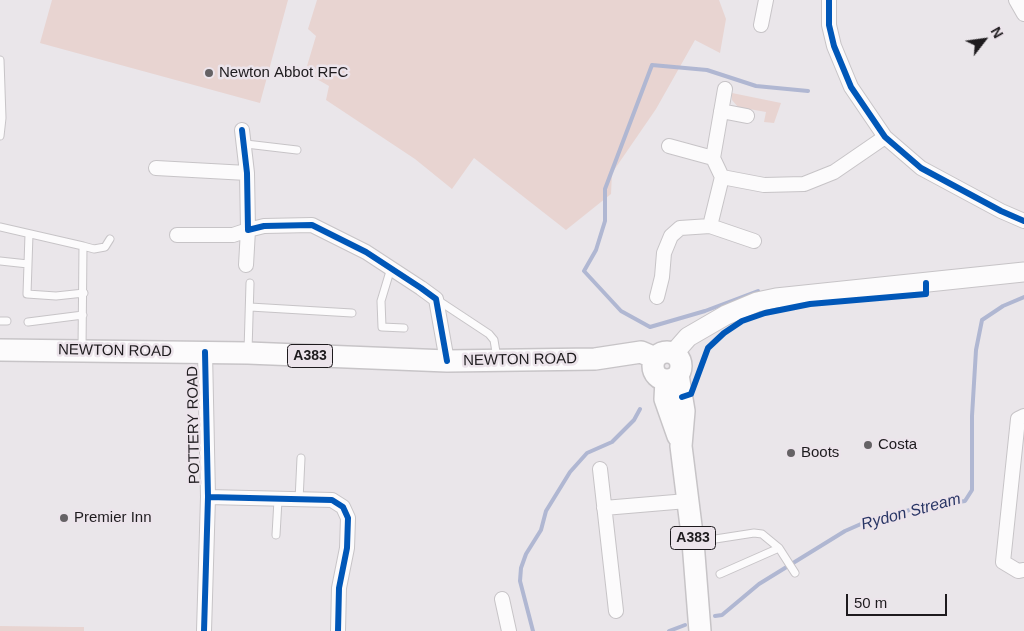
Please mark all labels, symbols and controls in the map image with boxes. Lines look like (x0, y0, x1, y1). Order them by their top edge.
north arrow (959, 15, 1009, 65)
text: N (988, 24, 1006, 41)
place label: Newton Abbot RFC (219, 64, 348, 82)
marker: Newton Abbot RFC (203, 67, 215, 79)
street label: NEWTON ROAD (58, 341, 172, 361)
road number: A383 (288, 344, 332, 368)
street label: NEWTON ROAD (463, 350, 577, 370)
street label: POTTERY ROAD (184, 366, 204, 484)
place label: Costa (878, 436, 917, 454)
marker: Costa (862, 439, 874, 451)
place label: Boots (801, 444, 839, 462)
marker: Boots (785, 447, 797, 459)
water label: Rydon Stream (859, 489, 963, 535)
place label: Premier Inn (74, 509, 152, 527)
marker: Premier Inn (58, 512, 70, 524)
road number: A383 (670, 526, 716, 550)
scale bar (849, 584, 950, 616)
text: 50 m (854, 594, 887, 611)

